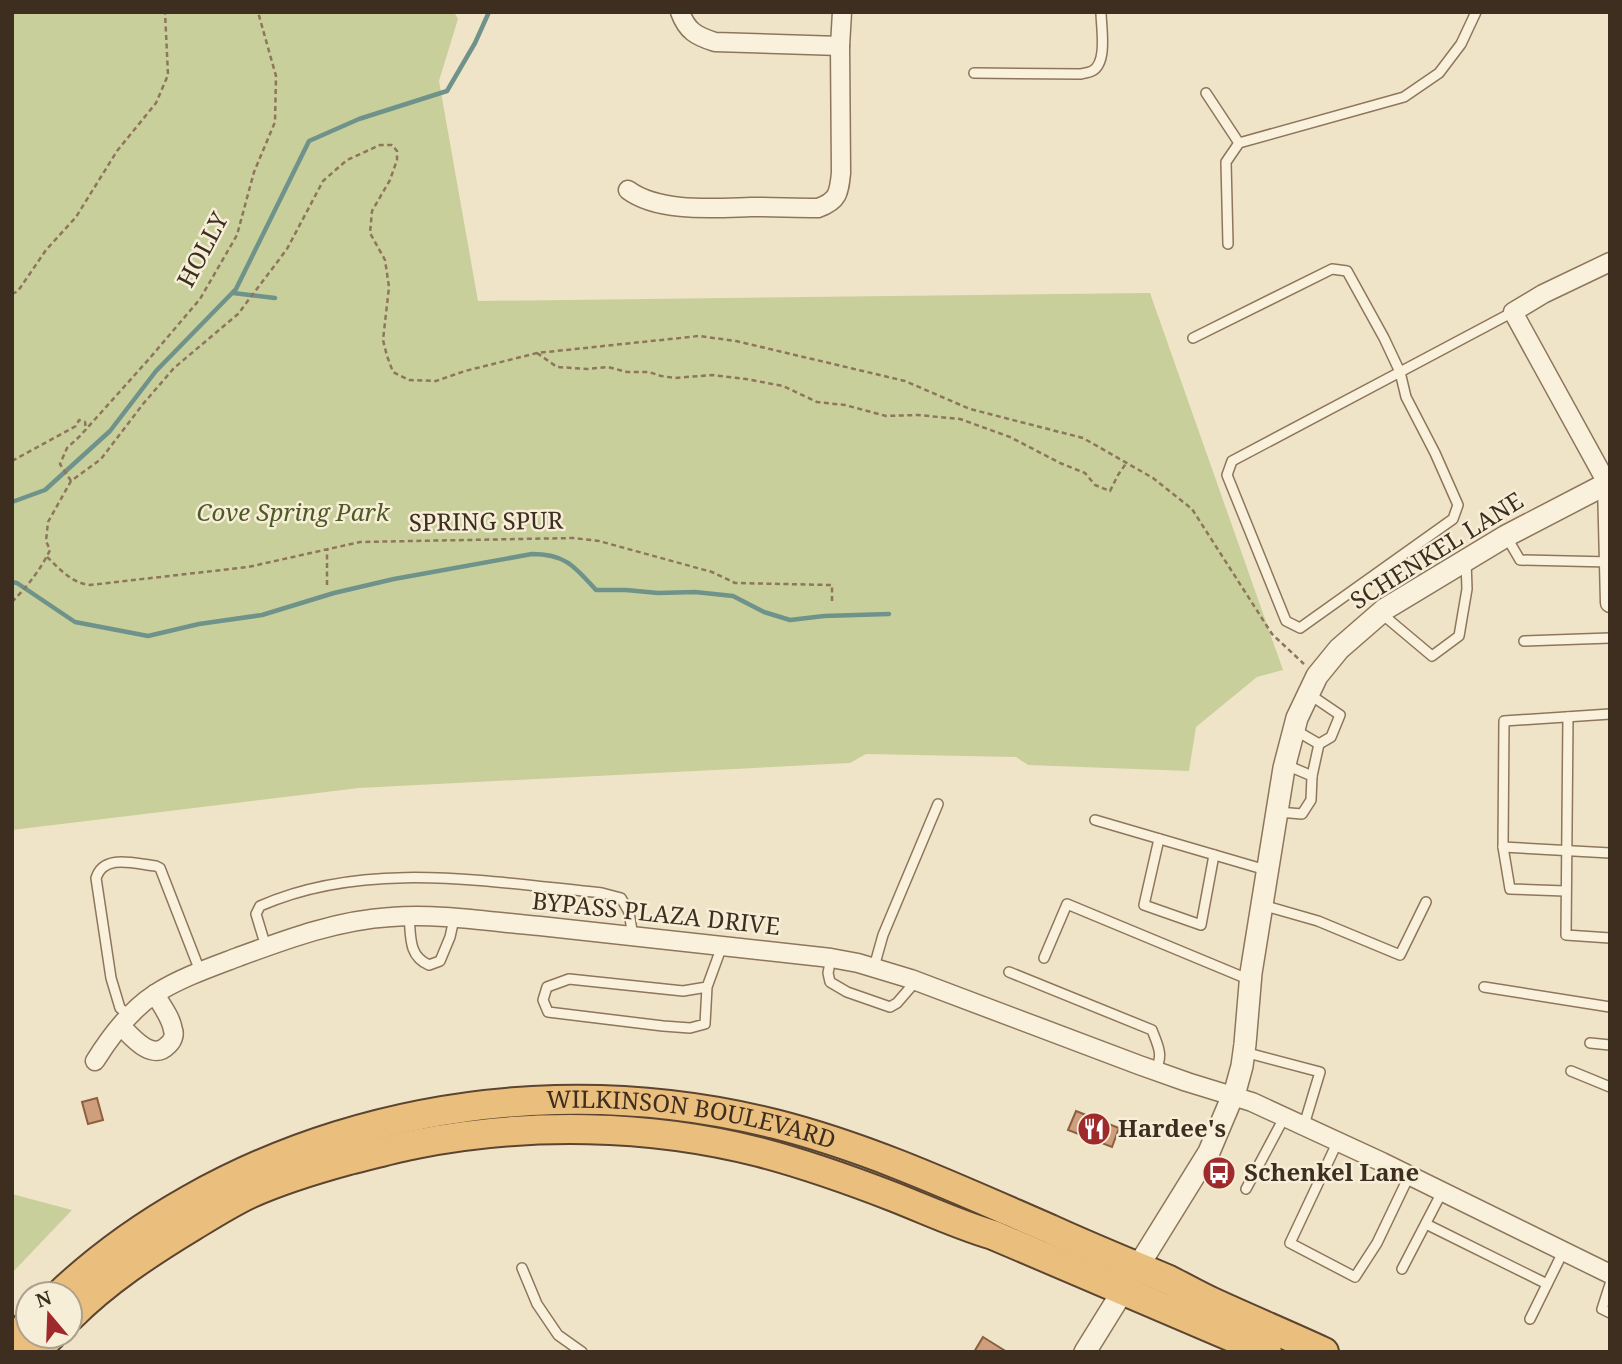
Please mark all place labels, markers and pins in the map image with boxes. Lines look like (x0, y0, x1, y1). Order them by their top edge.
restaurant icon: Hardee's (1075, 1110, 1113, 1148)
place label: Hardee's (1118, 1111, 1226, 1144)
bus stop icon: Schenkel Lane (1200, 1154, 1238, 1192)
place label: Schenkel Lane (1244, 1155, 1419, 1188)

